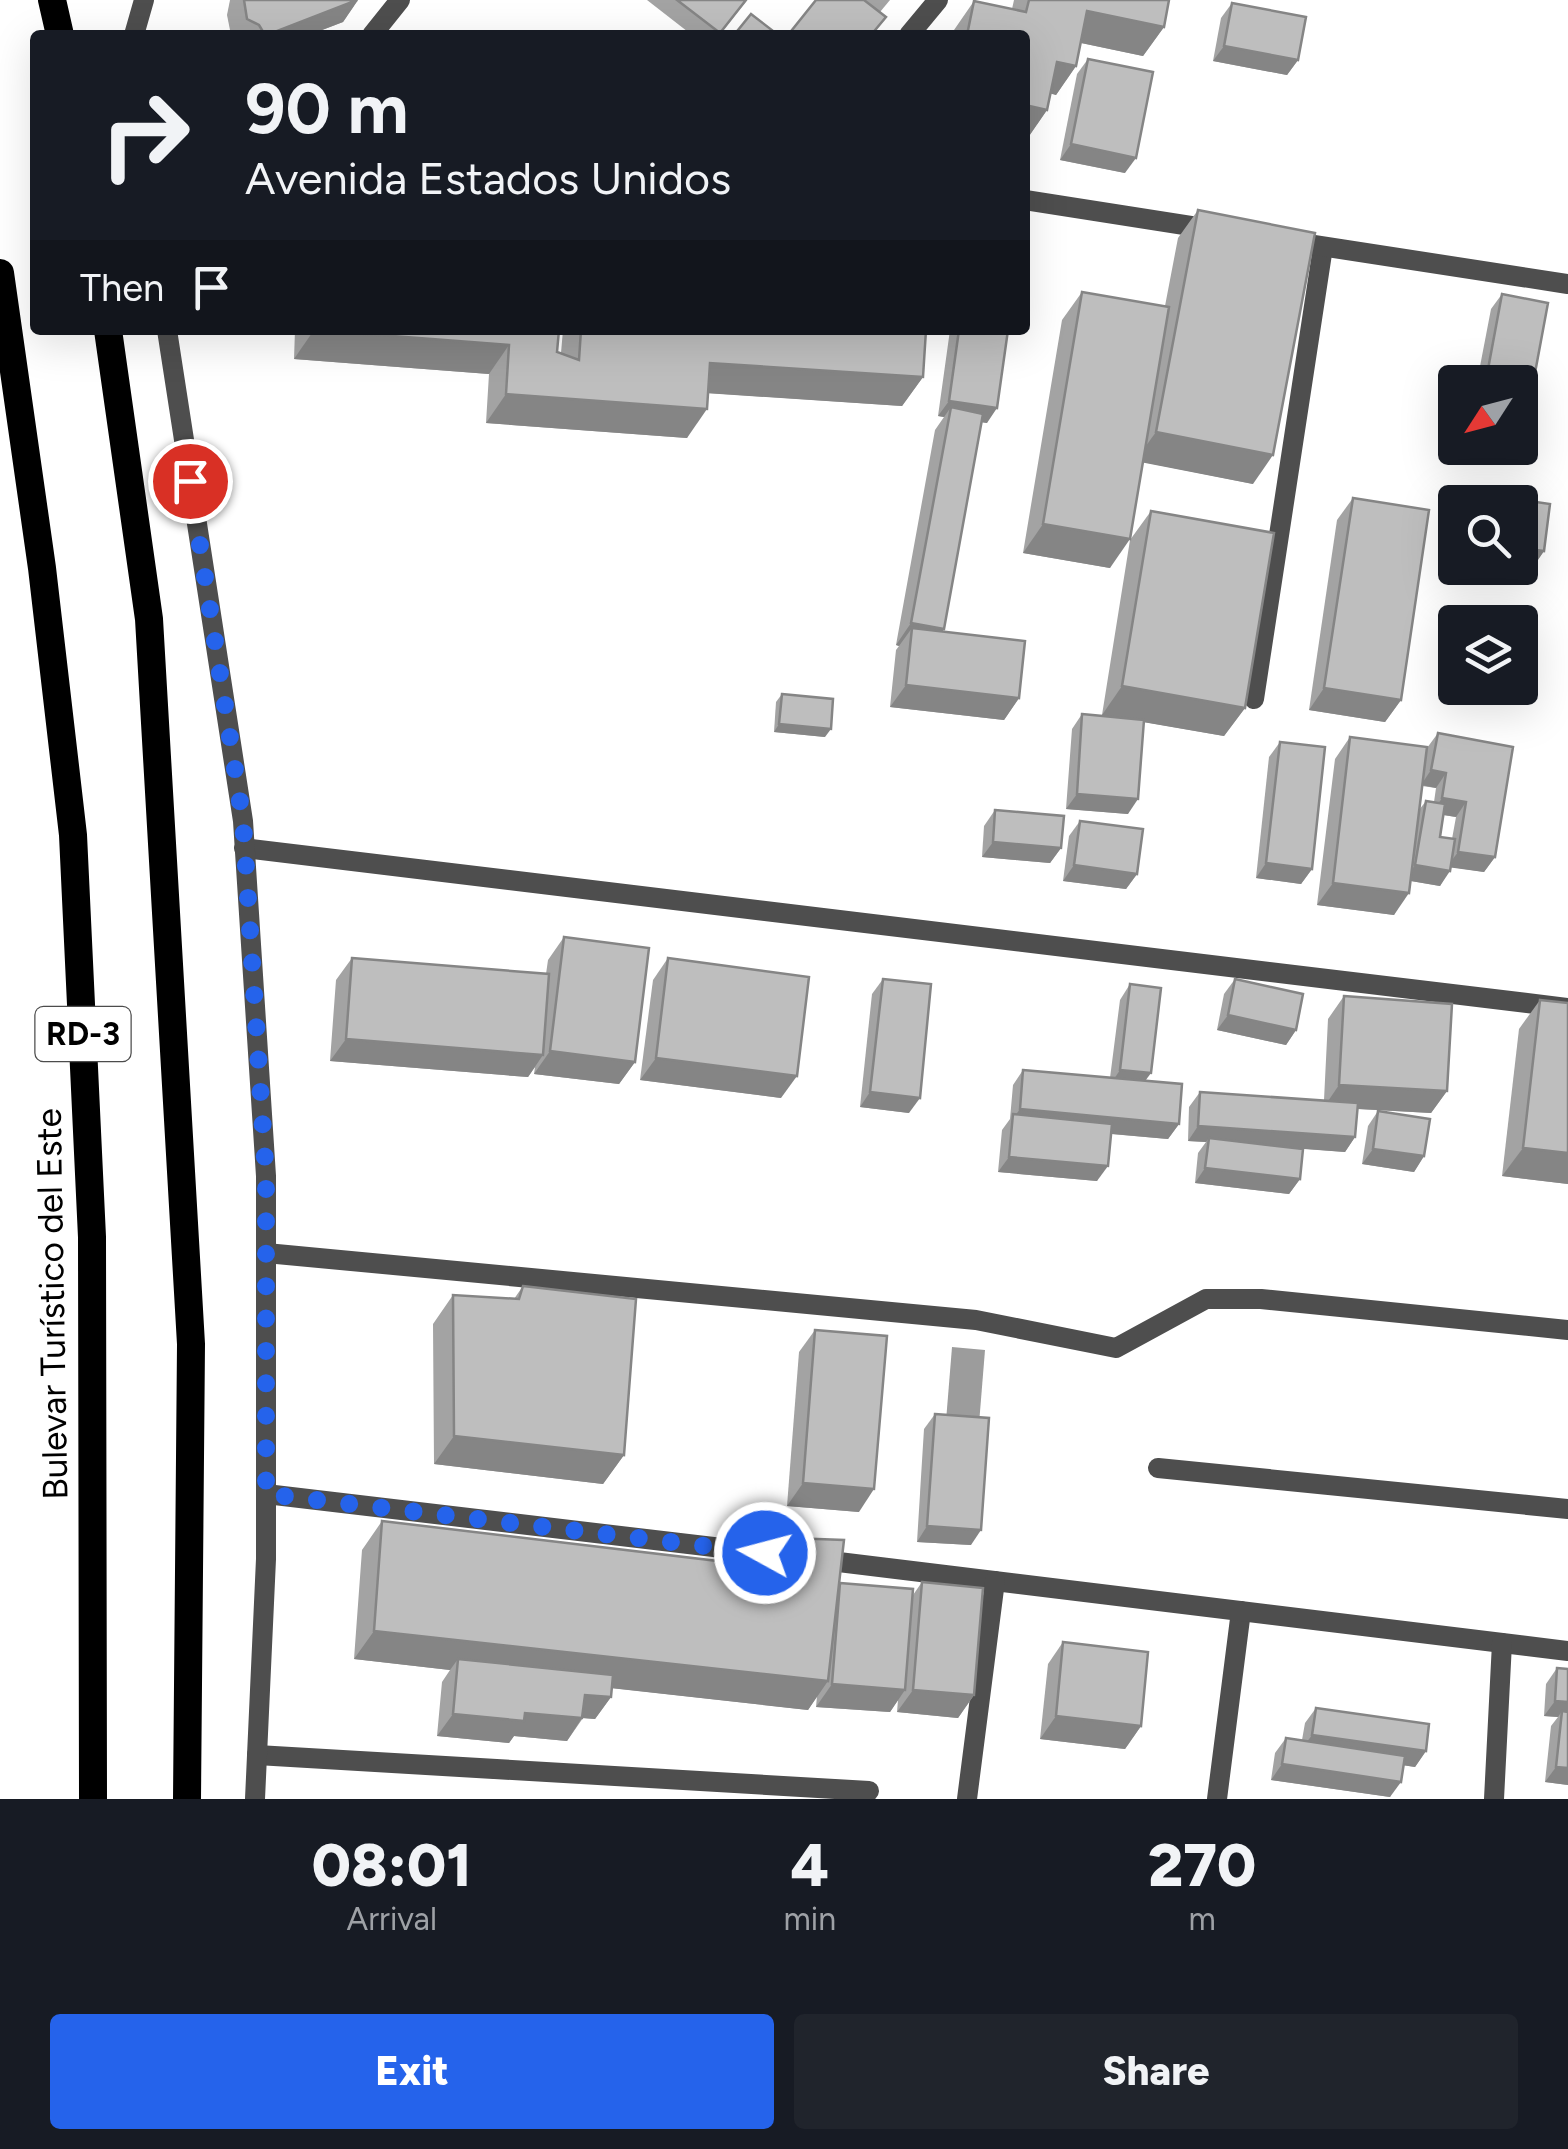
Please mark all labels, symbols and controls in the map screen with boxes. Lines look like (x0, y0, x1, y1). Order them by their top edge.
text: 90 m (245, 66, 409, 151)
icon: right (80, 70, 210, 200)
text: Avenida Estados Unidos (245, 151, 731, 205)
icon: arrive (184, 260, 239, 315)
text: Then (80, 265, 164, 311)
north arrow (1438, 365, 1538, 465)
map controls (1438, 365, 1538, 705)
pin (148, 439, 233, 524)
icon: arrive (163, 454, 218, 509)
button: search (1438, 485, 1538, 585)
button: layers (1438, 605, 1538, 705)
road number: RD-3 (36, 1007, 130, 1061)
street label: Bulevar Turístico del Este (28, 1108, 76, 1500)
position arrow (713, 1501, 817, 1605)
text: 08:01 (312, 1829, 472, 1901)
text: 4 (791, 1829, 829, 1901)
text: 270 (1148, 1829, 1256, 1901)
text: Arrival (347, 1900, 437, 1938)
text: min (784, 1900, 836, 1938)
text: m (1188, 1900, 1216, 1938)
button: Exit (50, 2014, 774, 2129)
button: Share (794, 2014, 1518, 2129)

